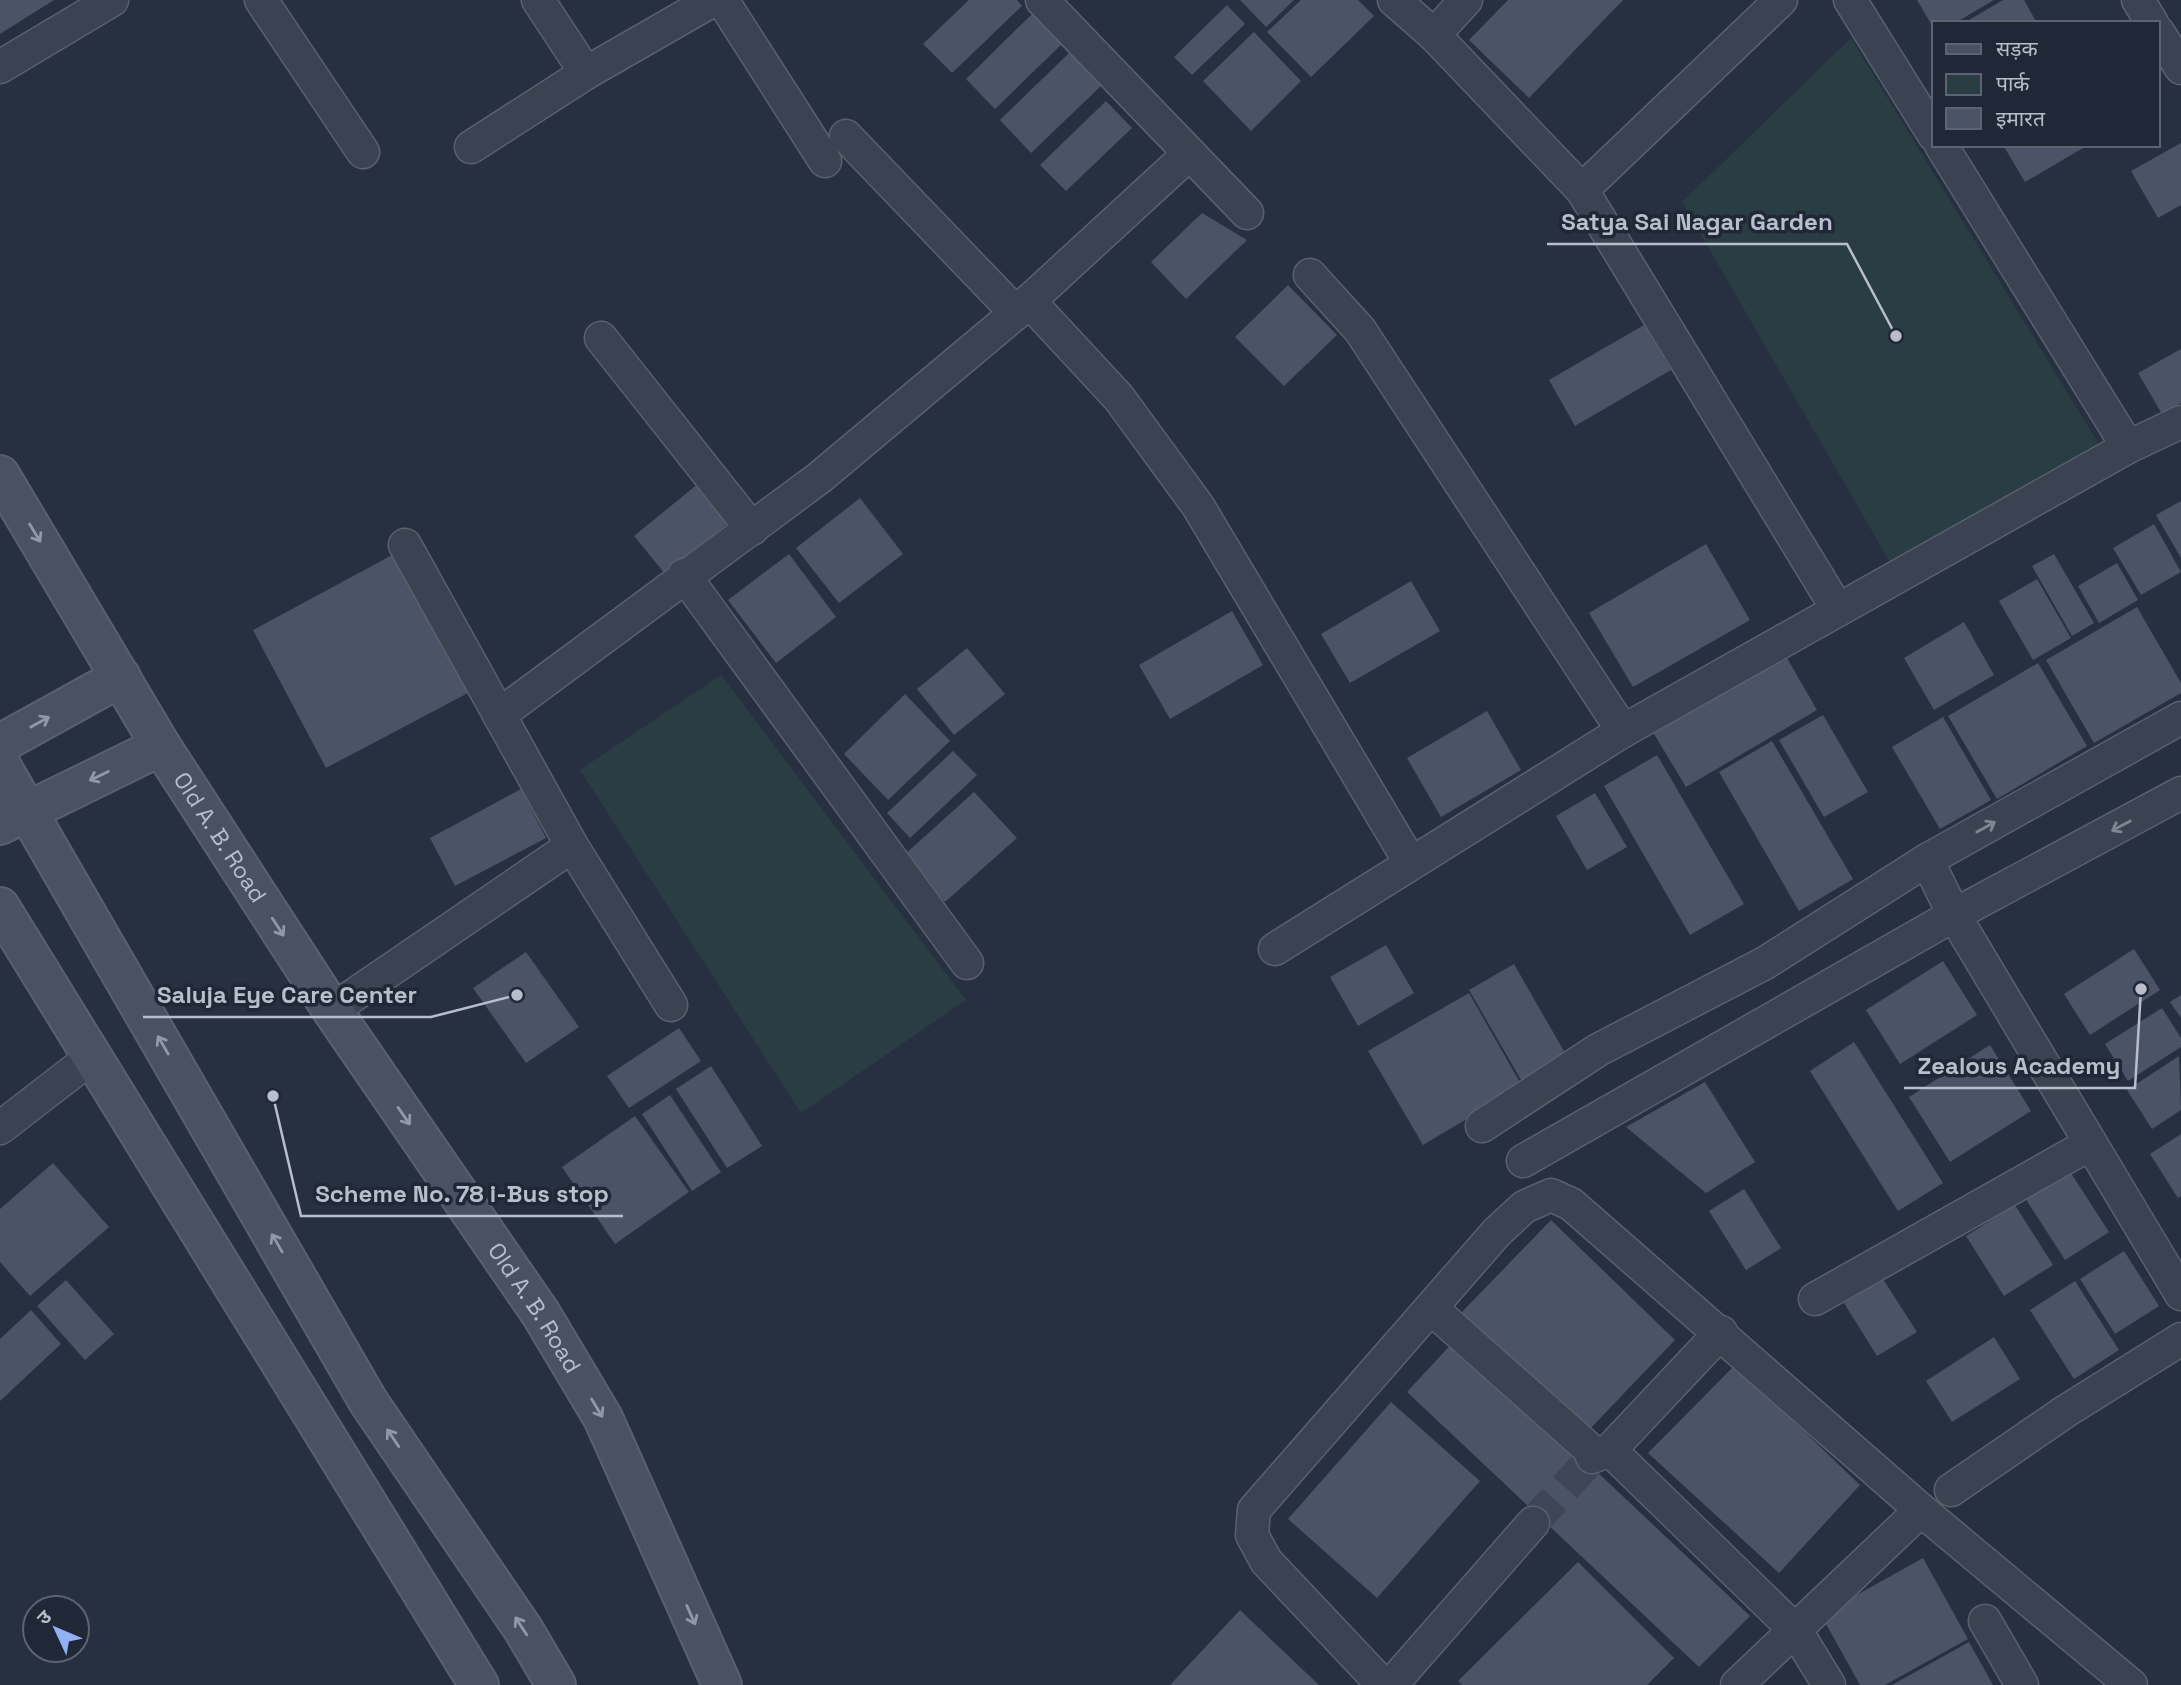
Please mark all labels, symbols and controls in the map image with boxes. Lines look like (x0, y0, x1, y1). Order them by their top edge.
legend (1932, 21, 2160, 147)
text: सड़क (1996, 35, 2038, 62)
text: पार्क (1996, 70, 2030, 97)
text: इमारत (1996, 105, 2046, 132)
callout: Satya Sai Nagar Garden (1547, 199, 1847, 244)
text: Satya Sai Nagar Garden (1561, 206, 1833, 237)
one-way arrow (28, 523, 42, 543)
one-way arrow (29, 715, 50, 728)
street label: Old A. B. Road (167, 766, 273, 908)
one-way arrow (89, 770, 110, 783)
one-way arrow (2111, 819, 2132, 833)
one-way arrow (1976, 820, 1996, 834)
one-way arrow (270, 917, 285, 936)
callout: Saluja Eye Care Center (143, 972, 431, 1017)
text: Saluja Eye Care Center (157, 979, 417, 1010)
one-way arrow (156, 1036, 170, 1056)
callout: Zealous Academy (1904, 1043, 2135, 1088)
text: Zealous Academy (1918, 1050, 2120, 1081)
one-way arrow (397, 1106, 411, 1125)
callout: Scheme No. 78 i-Bus stop (301, 1171, 623, 1216)
text: Scheme No. 78 i-Bus stop (315, 1178, 609, 1209)
one-way arrow (270, 1233, 284, 1253)
street label: Old A. B. Road (481, 1237, 588, 1378)
one-way arrow (591, 1397, 605, 1417)
one-way arrow (386, 1429, 401, 1448)
north arrow (21, 1594, 91, 1664)
text: उ (31, 1604, 58, 1630)
one-way arrow (685, 1604, 698, 1625)
one-way arrow (514, 1617, 529, 1636)

